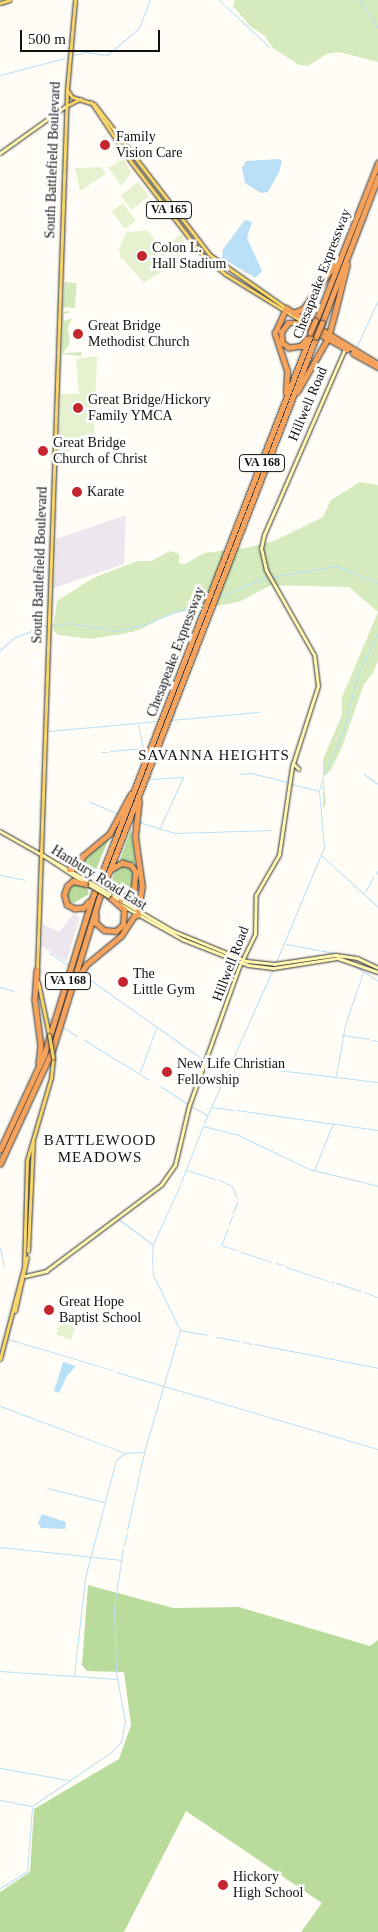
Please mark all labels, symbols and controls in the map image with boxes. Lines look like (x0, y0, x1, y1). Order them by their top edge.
scale bar (22, 20, 162, 52)
text: 500 m (28, 31, 66, 47)
street label: South Battlefield Boulevard (42, 81, 64, 239)
place label: Family Vision Care (116, 129, 182, 162)
marker: Family Vision Care (98, 138, 112, 152)
road number: VA 165 (145, 200, 193, 220)
street label: Chesapeake Expressway (289, 207, 355, 341)
place label: Colon L. Hall Stadium (152, 240, 226, 272)
marker: Colon L. Hall Stadium (136, 250, 148, 262)
place label: Great Bridge Methodist Church (88, 318, 189, 351)
marker: Great Bridge Methodist Church (72, 328, 84, 340)
street label: Hillwell Road (285, 364, 331, 444)
place label: Great Bridge/Hickory Family YMCA (88, 392, 210, 424)
marker: Great Bridge/Hickory Family YMCA (72, 402, 84, 414)
place label: Great Bridge Church of Christ (53, 435, 147, 468)
marker: Great Bridge Church of Christ (37, 445, 49, 457)
road number: VA 168 (238, 453, 286, 472)
place label: Karate (87, 484, 124, 500)
street label: South Battlefield Boulevard (29, 486, 51, 644)
marker: Karate (71, 486, 83, 498)
street label: Chesapeake Expressway (143, 585, 209, 719)
district label: SAVANNA HEIGHTS (136, 747, 292, 765)
street label: Hanbury Road East (48, 842, 150, 914)
street label: Hillwell Road (209, 924, 253, 1004)
place label: The Little Gym (133, 966, 195, 999)
road number: VA 168 (44, 971, 92, 990)
marker: The Little Gym (117, 976, 129, 988)
place label: New Life Christian Fellowship (177, 1056, 285, 1088)
marker: New Life Christian Fellowship (161, 1066, 173, 1078)
district label: BATTLEWOOD MEADOWS (43, 1131, 157, 1166)
place label: Great Hope Baptist School (59, 1294, 141, 1326)
marker: Great Hope Baptist School (43, 1304, 55, 1316)
place label: Hickory High School (233, 1869, 303, 1901)
marker: Hickory High School (217, 1879, 229, 1891)

